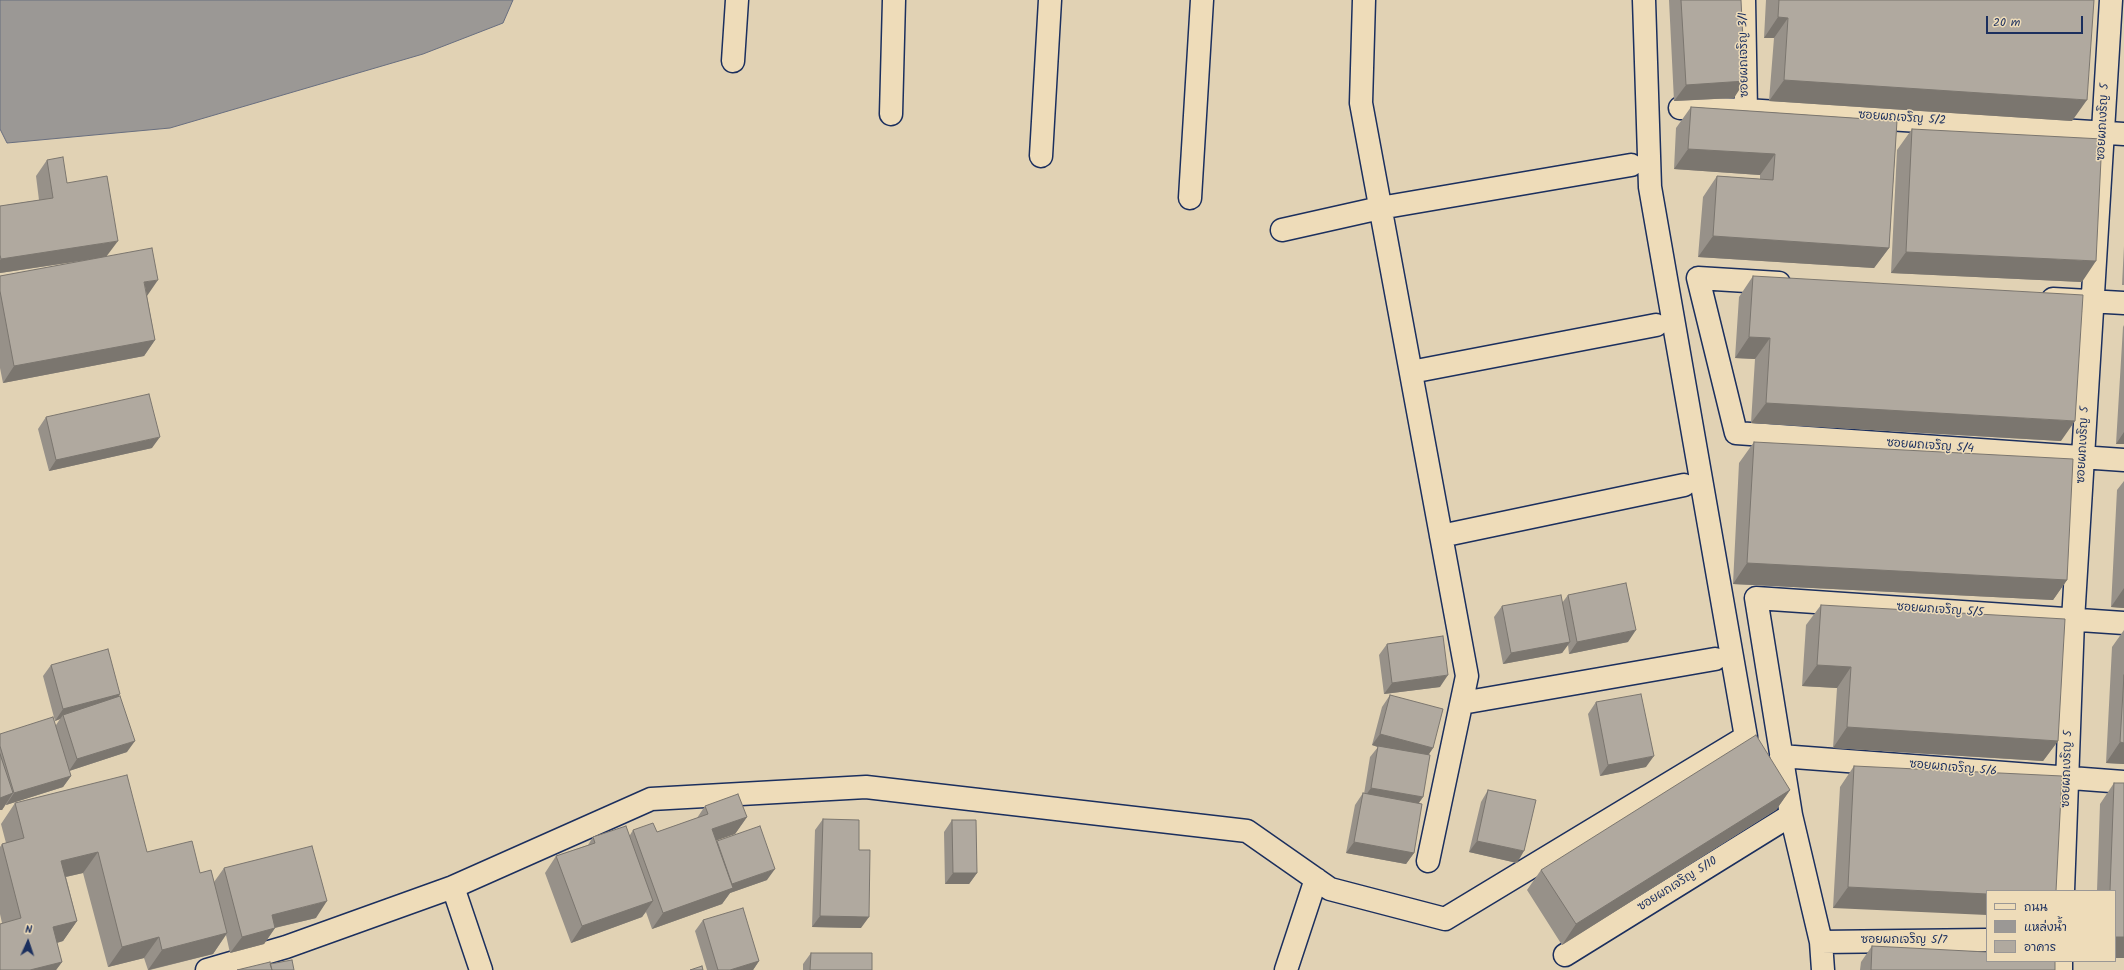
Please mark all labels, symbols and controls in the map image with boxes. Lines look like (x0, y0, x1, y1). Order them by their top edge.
scale bar (1988, 8, 2085, 34)
street label: ซอยผถเจริญ 3/1 (1737, 12, 1753, 98)
text: 20 m (1993, 13, 2020, 32)
street label: ซอยผถเงริญ 5 (2095, 83, 2113, 161)
street label: ซอยผถเจริญ 5/2 (1858, 109, 1946, 129)
street label: ซอยผถเงริญ 5 (2075, 406, 2093, 484)
street label: ซอยผถเจริญ 5/4 (1886, 437, 1974, 457)
street label: ซอยผถเจริญ 5/5 (1896, 601, 1984, 621)
street label: ซอยผถเงริญ 5 (2059, 730, 2077, 808)
street label: ซอยผถเจริญ 5/6 (1909, 758, 1997, 780)
street label: ซอยผถเจริญ 5/10 (1636, 855, 1720, 915)
legend (1986, 890, 2116, 962)
text: ถนน (2024, 898, 2048, 917)
text: แหล่งน้ำ (2024, 918, 2067, 937)
text: N (25, 921, 33, 939)
north arrow (8, 922, 48, 962)
street label: ซอยผถเจริญ 5/7 (1861, 934, 1947, 948)
text: อาคาร (2024, 938, 2056, 957)

